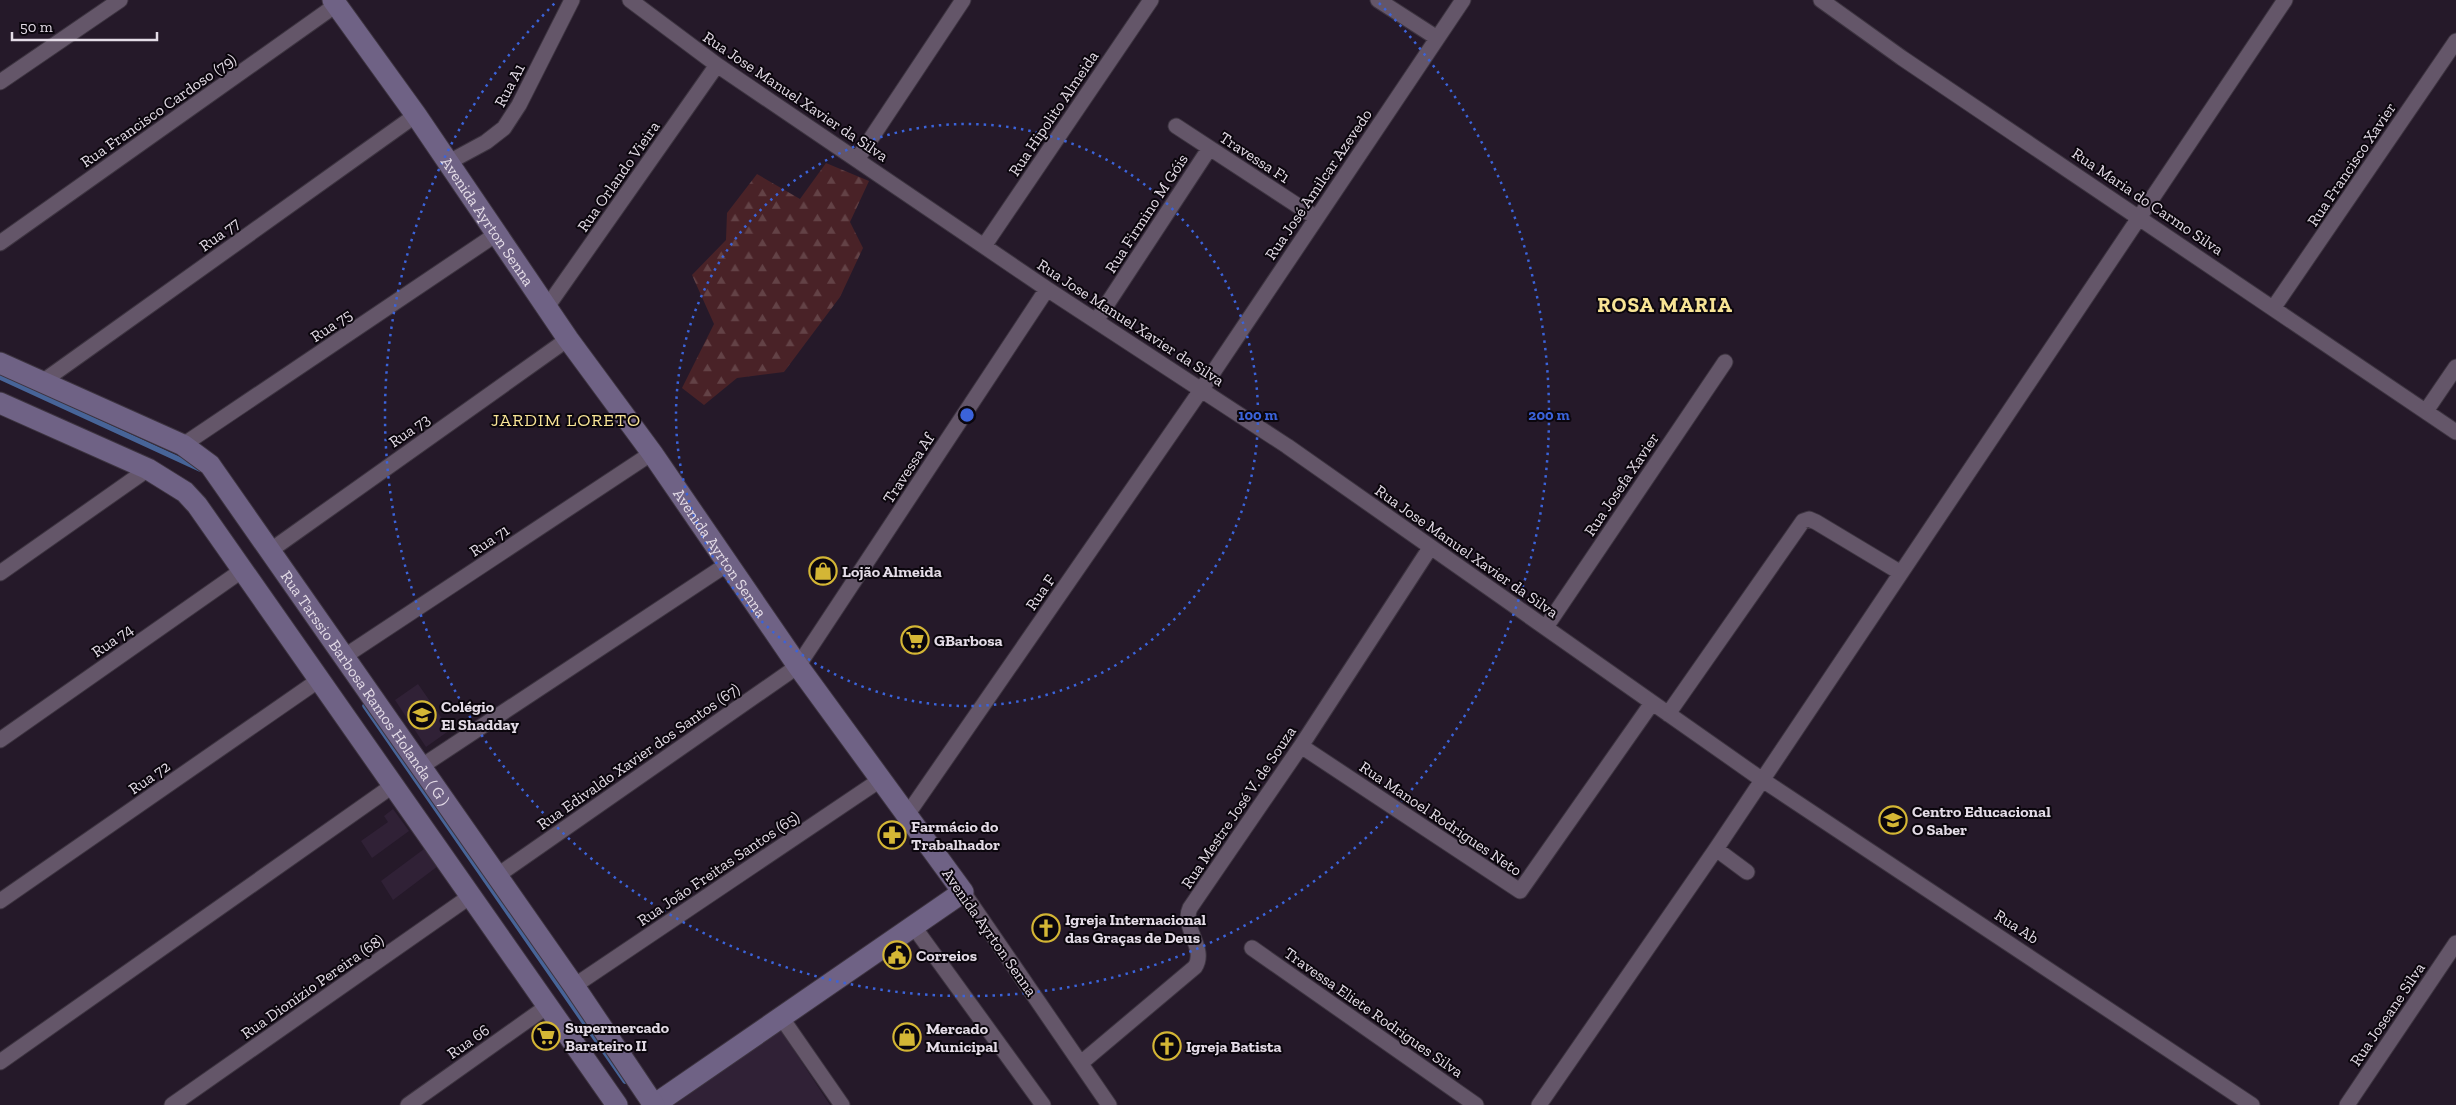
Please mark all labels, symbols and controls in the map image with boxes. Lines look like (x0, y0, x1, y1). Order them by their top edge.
scale bar (12, 10, 158, 42)
text: 50 m (20, 18, 53, 36)
street label: Rua Jose Manuel Xavier da Silva (700, 27, 892, 166)
street label: Rua Hipolito Almeida (1005, 47, 1102, 179)
street label: Rua Francisco Cardoso (79) (77, 49, 240, 171)
street label: Rua A1 (490, 60, 529, 110)
street label: Rua Francisco Xavier (2303, 99, 2400, 230)
street label: Rua José Amilcar Azevedo (1261, 105, 1376, 263)
street label: Rua Orlando Vieira (573, 117, 664, 235)
street label: Travessa F1 (1216, 128, 1293, 187)
street label: Rua Maria do Carmo Silva (2068, 144, 2227, 259)
street label: Rua Firmino M Góis (1101, 150, 1192, 276)
street label: Avenida Ayrton Senna (437, 153, 538, 290)
street label: Rua 77 (195, 213, 244, 255)
street label: Rua Jose Manuel Xavier da Silva (1034, 255, 1228, 390)
district label: ROSA MARIA (1597, 292, 1733, 317)
street label: Rua 75 (307, 305, 356, 346)
centre of rings (958, 406, 976, 424)
text: 100 m (1238, 406, 1278, 424)
text: 200 m (1528, 406, 1570, 424)
street label: Rua 73 (385, 409, 434, 451)
district label: JARDIM LORETO (491, 409, 641, 431)
street label: Travessa Af (879, 428, 939, 507)
street label: Rua Josefa Xavier (1580, 429, 1663, 539)
street label: Rua Jose Manuel Xavier da Silva (1372, 481, 1562, 622)
street label: Avenida Ayrton Senna (669, 485, 771, 621)
street label: Rua 71 (466, 520, 513, 561)
shop icon: Lojão Almeida (808, 556, 838, 586)
place label: Lojão Almeida (842, 562, 942, 581)
street label: Rua Tarssio Barbosa Ramos Holanda ( G ) (277, 567, 454, 809)
street label: Rua F (1021, 571, 1059, 614)
street label: Rua 74 (88, 619, 137, 661)
supermarket icon: GBarbosa (900, 625, 930, 655)
place label: GBarbosa (934, 631, 1003, 650)
street label: Rua Edivaldo Xavier dos Santos (67) (533, 679, 743, 834)
place label: Colégio El Shadday (441, 697, 519, 734)
school or university icon: Colégio El Shadday (407, 700, 437, 730)
street label: Rua Mestre José V. de Souza (1177, 722, 1300, 892)
street label: Rua 72 (125, 756, 174, 798)
street label: Rua Manoel Rodrigues Neto (1356, 757, 1525, 880)
place label: Centro Educacional O Saber (1912, 802, 2051, 839)
school or university icon: Centro Educacional O Saber (1878, 805, 1908, 835)
street label: Rua João Freitas Santos (65) (634, 807, 803, 930)
place label: Farmácio do Trabalhador (911, 817, 1000, 854)
pharmacy icon: Farmácio do Trabalhador (877, 820, 907, 850)
street label: Avenida Ayrton Senna (938, 865, 1041, 1000)
street label: Rua Ab (1991, 905, 2042, 948)
place label: Igreja Internacional das Graças de Deus (1065, 910, 1207, 947)
church icon: Igreja Internacional das Graças de Deus (1031, 913, 1061, 943)
street label: Rua Dionízio Pereira (68) (237, 930, 387, 1043)
public building icon: Correios (882, 940, 912, 970)
street label: Travessa Eliete Rodrigues Silva (1281, 943, 1467, 1082)
place label: Correios (916, 946, 977, 965)
street label: Rua Joseane Silva (2346, 959, 2429, 1070)
place label: Supermercado Barateiro II (565, 1018, 670, 1055)
place label: Mercado Municipal (926, 1019, 998, 1056)
street label: Rua 66 (444, 1020, 493, 1063)
supermarket icon: Supermercado Barateiro II (531, 1021, 561, 1051)
shop icon: Mercado Municipal (892, 1022, 922, 1052)
church icon: Igreja Batista (1152, 1031, 1182, 1061)
place label: Igreja Batista (1186, 1037, 1282, 1056)

